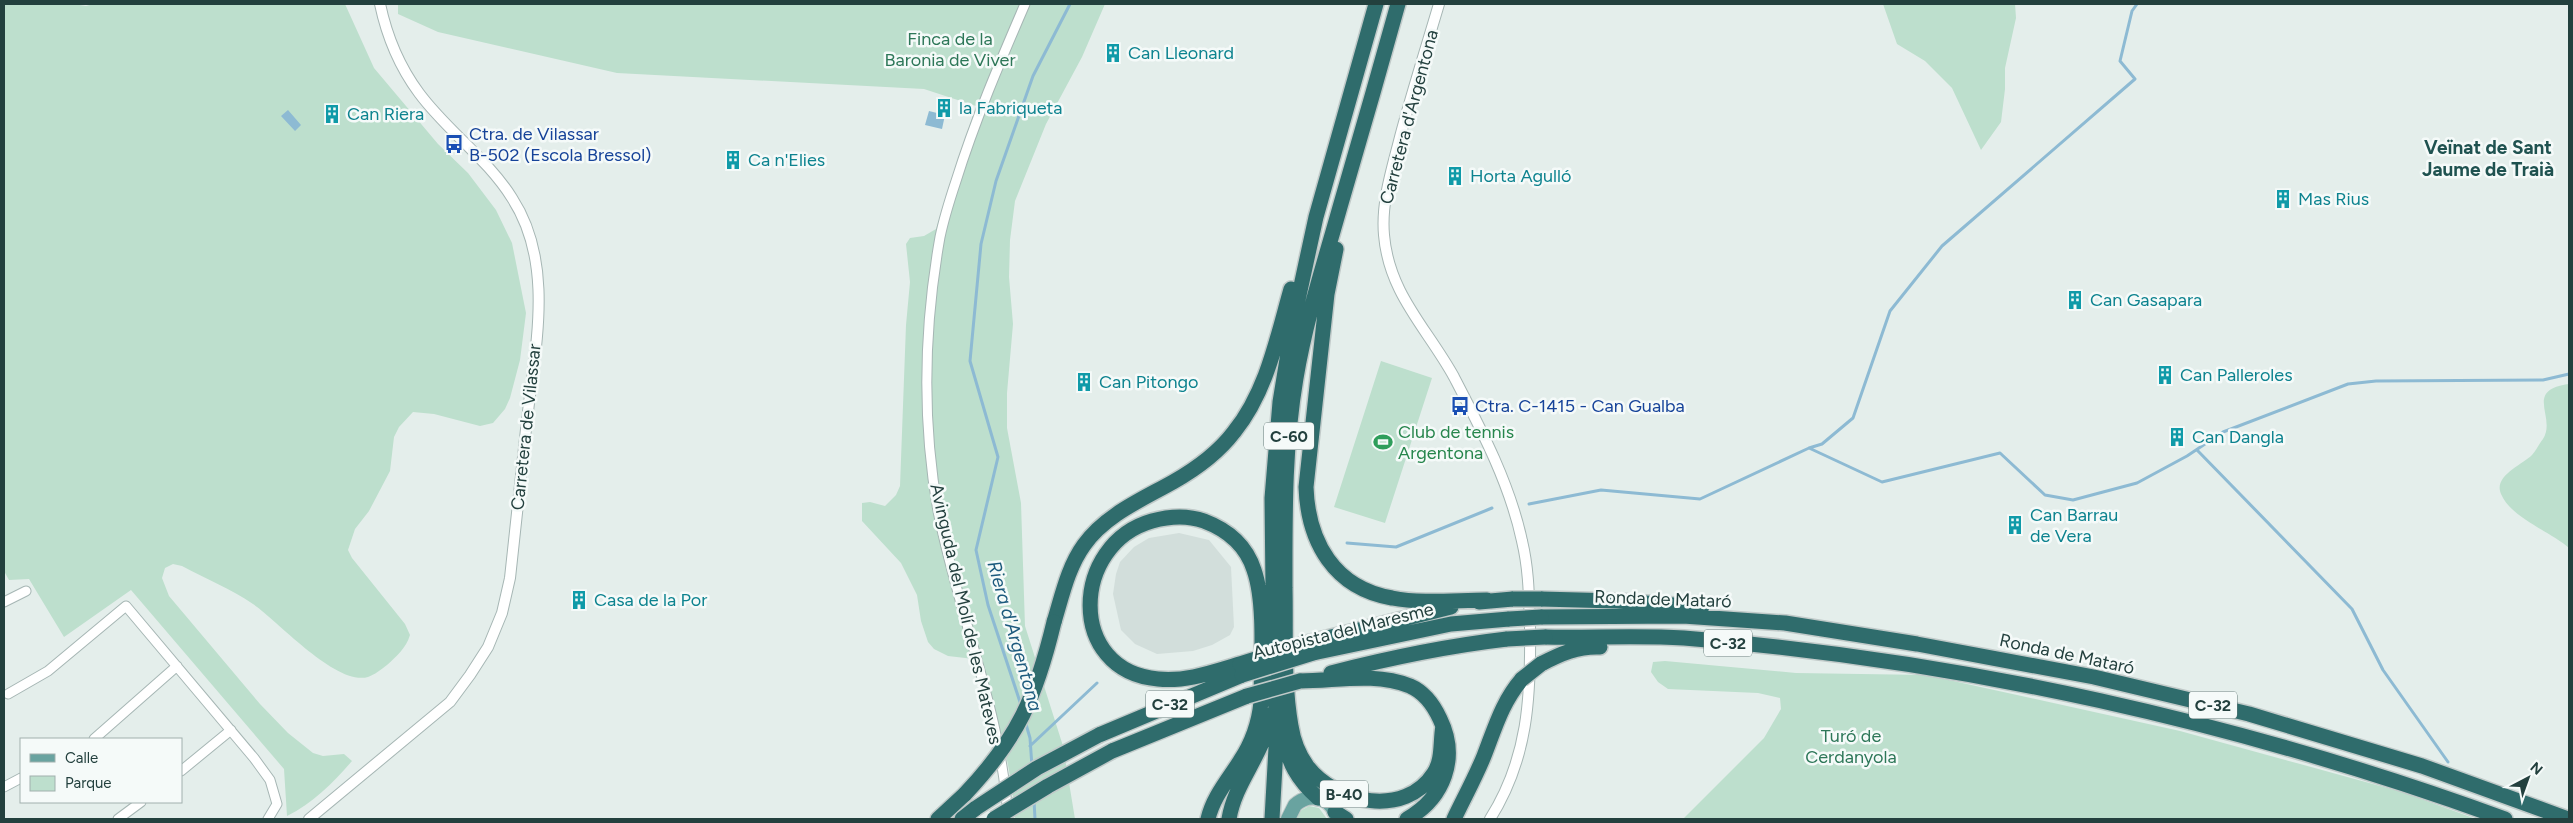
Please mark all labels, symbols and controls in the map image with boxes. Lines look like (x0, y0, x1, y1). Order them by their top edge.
street label: Carretera d'Argentona (1375, 27, 1443, 207)
park label: Finca de la Baronia de Viver (884, 28, 1016, 71)
building icon: Can Lleonard (1102, 42, 1124, 64)
place label: Can Lleonard (1128, 42, 1234, 64)
building icon: la Fabriqueta (933, 97, 955, 119)
place label: la Fabriqueta (959, 97, 1062, 119)
building icon: Can Riera (321, 103, 343, 125)
place label: Can Riera (347, 103, 424, 125)
place label: Ctra. de Vilassar B-502 (Escola Bressol) (469, 123, 651, 166)
bus stop icon: Ctra. de Vilassar B-502 (Escola Bressol) (443, 133, 465, 155)
district label: Veïnat de Sant Jaume de Traià (2422, 136, 2554, 181)
building icon: Ca n'Elies (722, 149, 744, 171)
place label: Ca n'Elies (748, 149, 825, 171)
building icon: Horta Agulló (1444, 165, 1466, 187)
place label: Horta Agulló (1470, 165, 1571, 187)
building icon: Mas Rius (2272, 188, 2294, 210)
place label: Mas Rius (2298, 188, 2369, 210)
building icon: Can Gasapara (2064, 289, 2086, 311)
place label: Can Gasapara (2090, 289, 2202, 311)
street label: Carretera de Vilassar (506, 343, 546, 511)
building icon: Can Palleroles (2154, 364, 2176, 386)
place label: Can Palleroles (2180, 364, 2293, 386)
building icon: Can Pitongo (1073, 371, 1095, 393)
place label: Can Pitongo (1099, 371, 1199, 393)
bus stop icon: Ctra. C-1415 - Can Gualba (1449, 395, 1471, 417)
place label: Ctra. C-1415 - Can Gualba (1475, 395, 1685, 417)
place label: Club de tennis Argentona (1398, 421, 1514, 464)
road number: C-60 (1264, 422, 1314, 450)
building icon: Can Dangla (2166, 426, 2188, 448)
place label: Can Dangla (2192, 426, 2284, 448)
sports icon: Club de tennis Argentona (1372, 431, 1394, 453)
street label: Avinguda del Molí de les Mateves (925, 481, 1007, 747)
place label: Can Barrau de Vera (2030, 504, 2118, 547)
building icon: Can Barrau de Vera (2004, 514, 2026, 536)
water label: Riera d'Argentona (982, 558, 1048, 714)
street label: Ronda de Mataró (1594, 586, 1732, 612)
building icon: Casa de la Por (568, 589, 590, 611)
place label: Casa de la Por (594, 589, 707, 611)
street label: Autopista del Maresme (1250, 598, 1436, 664)
street label: Ronda de Mataró (1997, 629, 2137, 679)
road number: C-32 (1704, 630, 1752, 656)
road number: C-32 (1146, 691, 1194, 718)
road number: C-32 (2189, 692, 2237, 718)
park label: Turó de Cerdanyola (1805, 725, 1897, 768)
legend (20, 738, 182, 803)
text: Calle (65, 749, 98, 767)
north arrow (2503, 753, 2553, 803)
text: N (2527, 759, 2546, 779)
text: Parque (65, 774, 112, 792)
road number: B-40 (1320, 781, 1368, 808)

